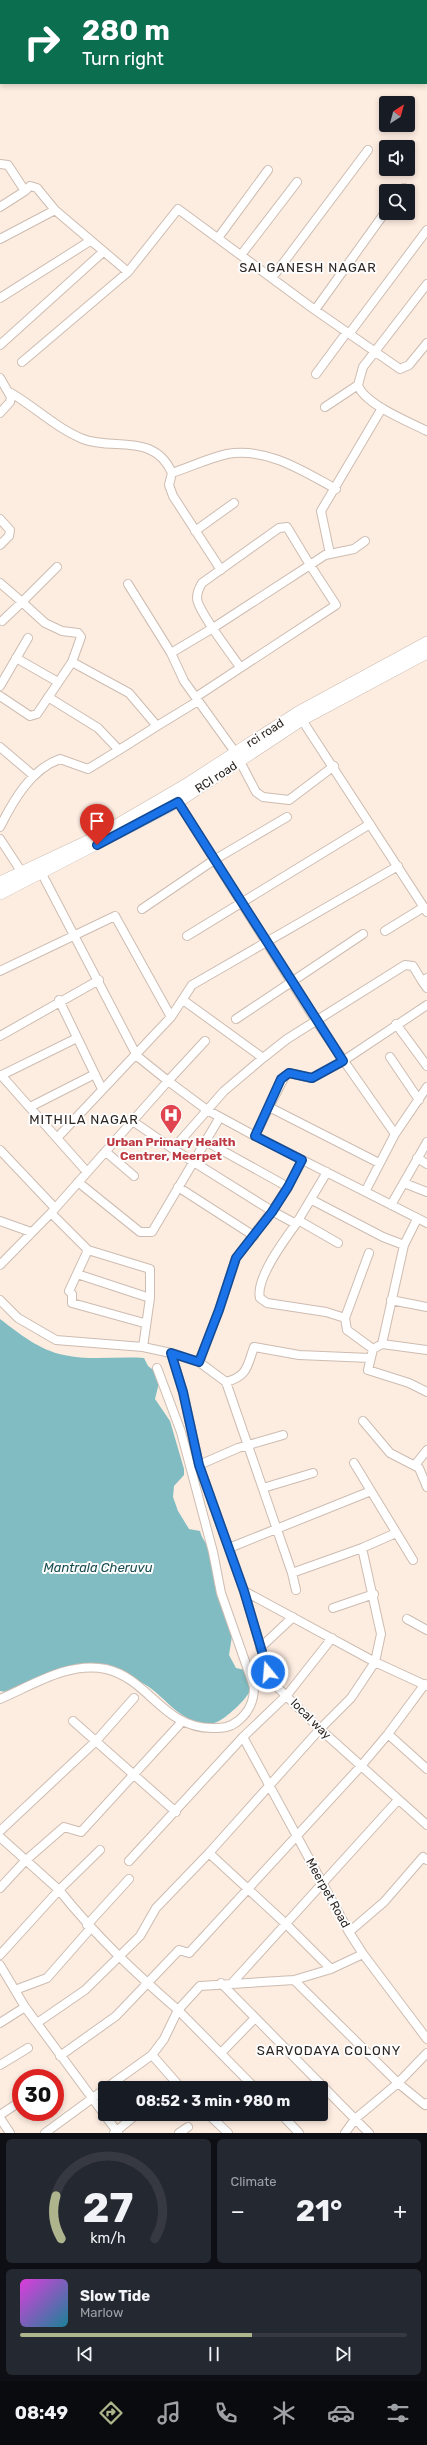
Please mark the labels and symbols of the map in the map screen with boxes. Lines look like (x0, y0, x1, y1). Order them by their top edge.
north arrow (379, 96, 415, 132)
district label: SAI GANESH NAGAR (239, 260, 377, 275)
street label: rci road (244, 716, 286, 750)
street label: RCI road (192, 758, 240, 796)
pin (80, 804, 114, 845)
hospital icon: Urban Primary Health Centrer, Meerpet (158, 1102, 184, 1135)
district label: MITHILA NAGAR (29, 1112, 139, 1127)
place label: Urban Primary Health Centrer, Meerpet (107, 1135, 236, 1163)
water label: Mantrala Cheruvu (44, 1560, 153, 1575)
position arrow (247, 1651, 289, 1693)
street label: local way (288, 1696, 334, 1742)
street label: Meerpet Road (303, 1856, 353, 1930)
district label: SARVODAYA COLONY (257, 2043, 401, 2058)
speed limit sign: 30 (12, 2069, 64, 2121)

